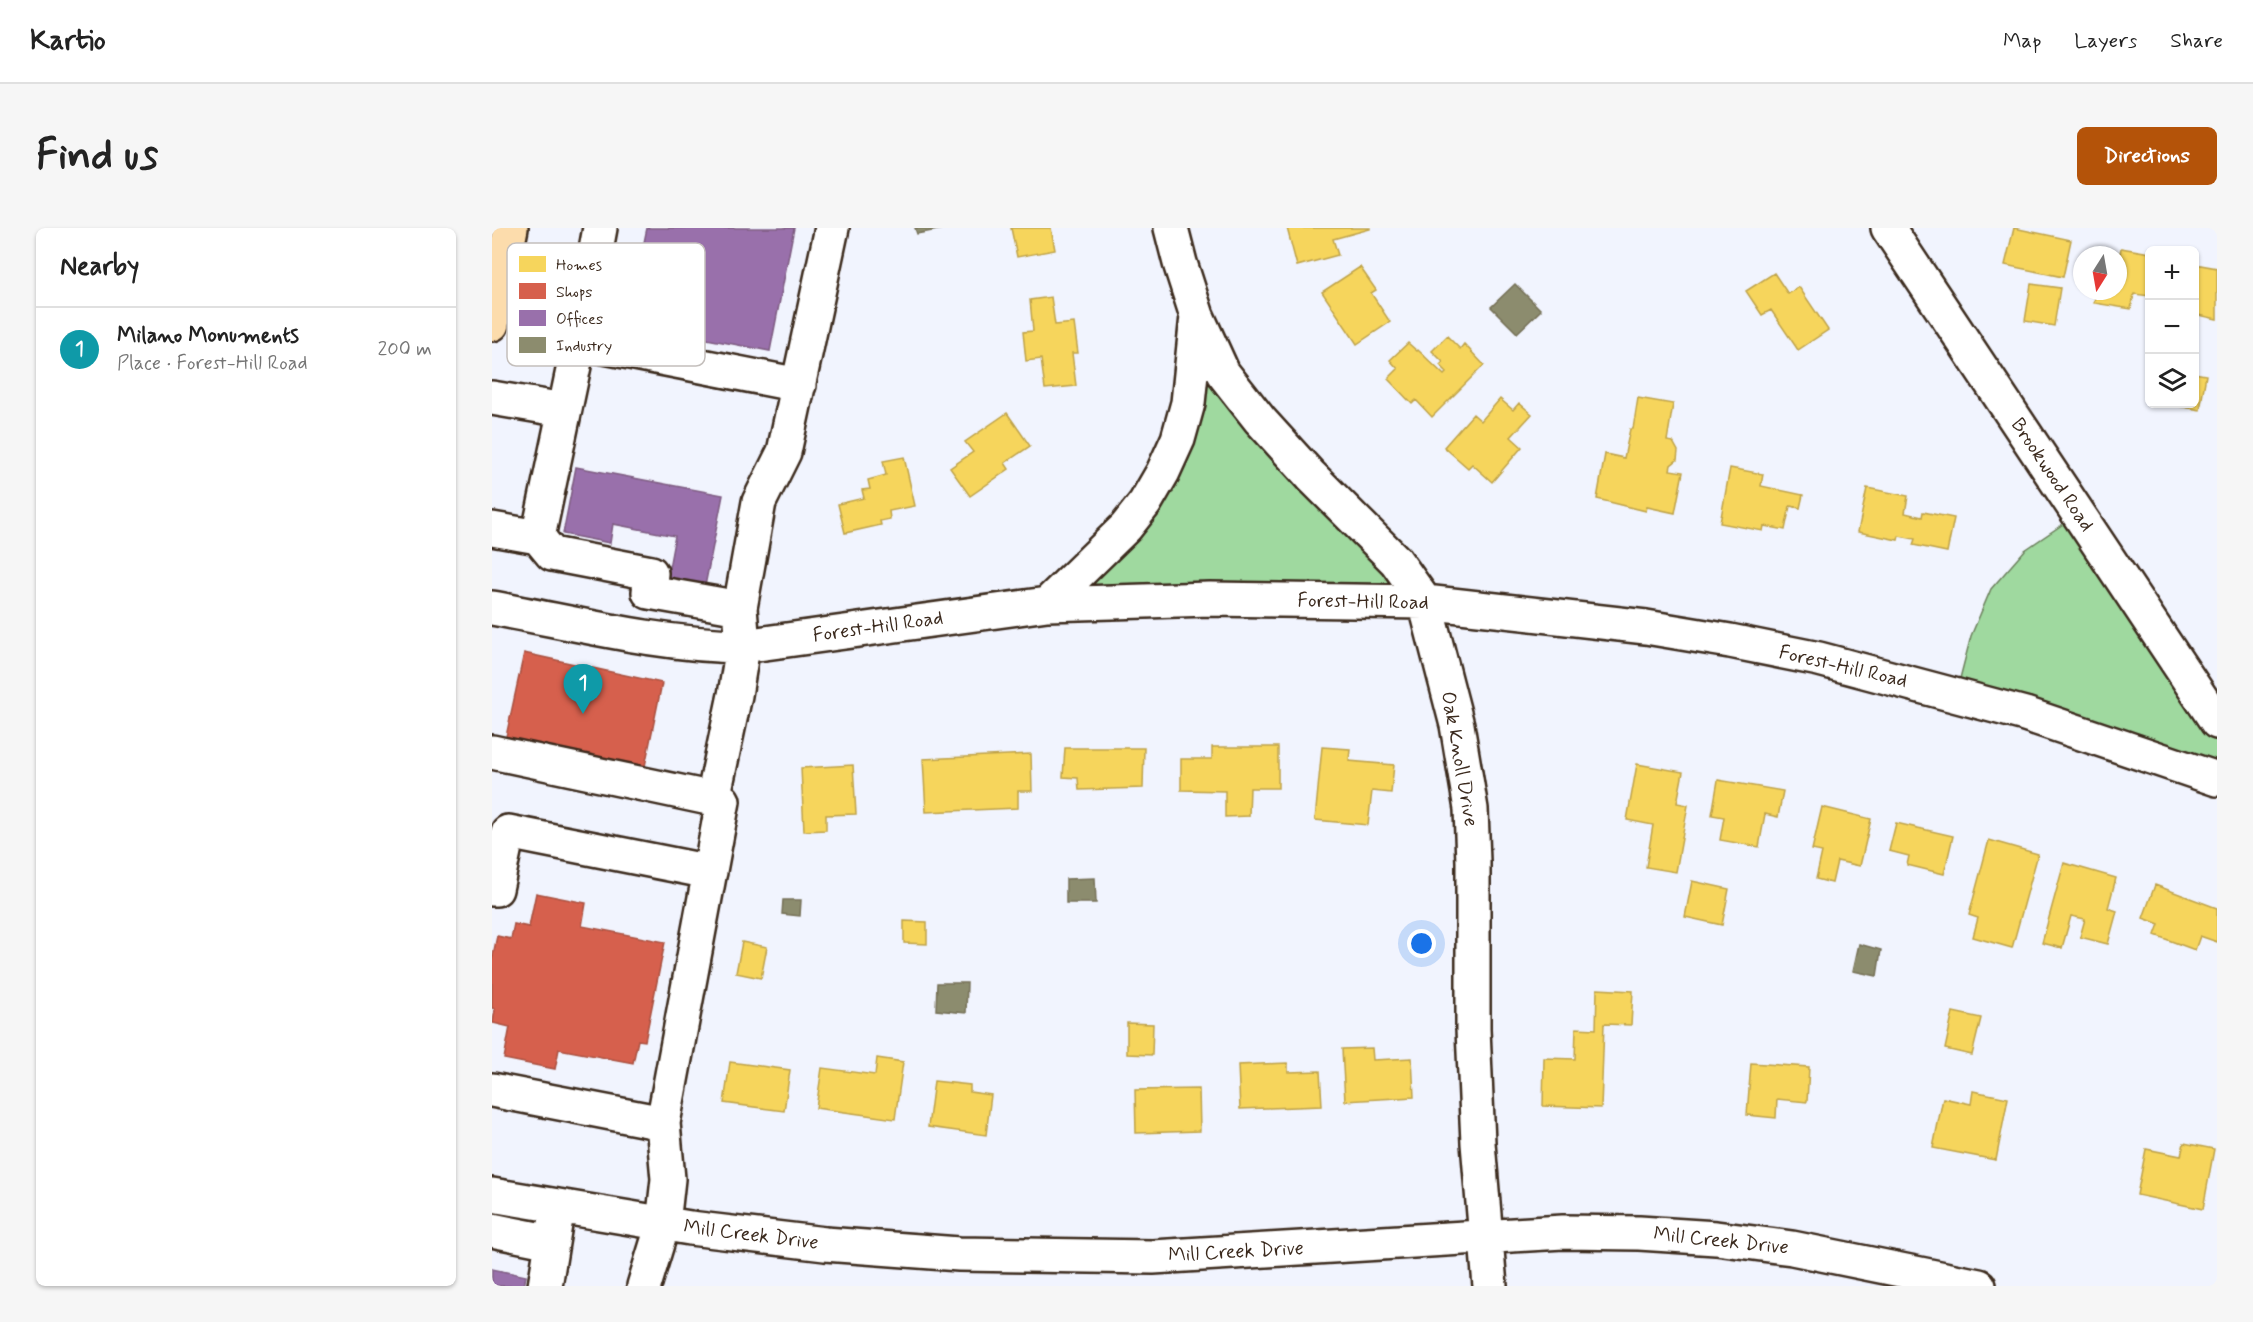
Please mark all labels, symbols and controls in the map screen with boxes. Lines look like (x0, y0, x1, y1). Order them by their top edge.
text: Kartio (30, 23, 106, 60)
text: Map (2003, 27, 2041, 55)
text: Layers (2074, 27, 2137, 55)
text: Share (2170, 27, 2223, 55)
button: Directions (2077, 127, 2217, 185)
text: Find us (36, 129, 158, 184)
legend (507, 243, 705, 366)
north arrow (2073, 246, 2127, 300)
map controls (2145, 246, 2199, 408)
button: + (2145, 246, 2199, 300)
text: Nearby (60, 250, 139, 284)
text: Homes (556, 255, 602, 276)
text: Shops (556, 282, 593, 303)
button: − (2145, 300, 2199, 354)
text: Offices (556, 309, 603, 330)
text: Milano Monuments (117, 322, 299, 350)
text: 1 (75, 336, 84, 363)
text: 200 m (377, 336, 432, 363)
text: Industry (556, 336, 612, 357)
text: Place · Forest-Hill Road (117, 350, 308, 377)
button: layers (2145, 354, 2199, 408)
street label: Brookwood Road (2004, 413, 2100, 537)
street label: Forest-Hill Road (1297, 587, 1429, 617)
street label: Forest-Hill Road (811, 605, 945, 649)
street label: Forest-Hill Road (1776, 639, 1910, 695)
pin: 1 (564, 664, 602, 714)
street label: Oak Knoll Drive (1434, 689, 1484, 829)
your location (1407, 929, 1436, 958)
street label: Mill Creek Drive (682, 1213, 820, 1257)
street label: Mill Creek Drive (1652, 1220, 1790, 1262)
street label: Mill Creek Drive (1168, 1235, 1304, 1269)

